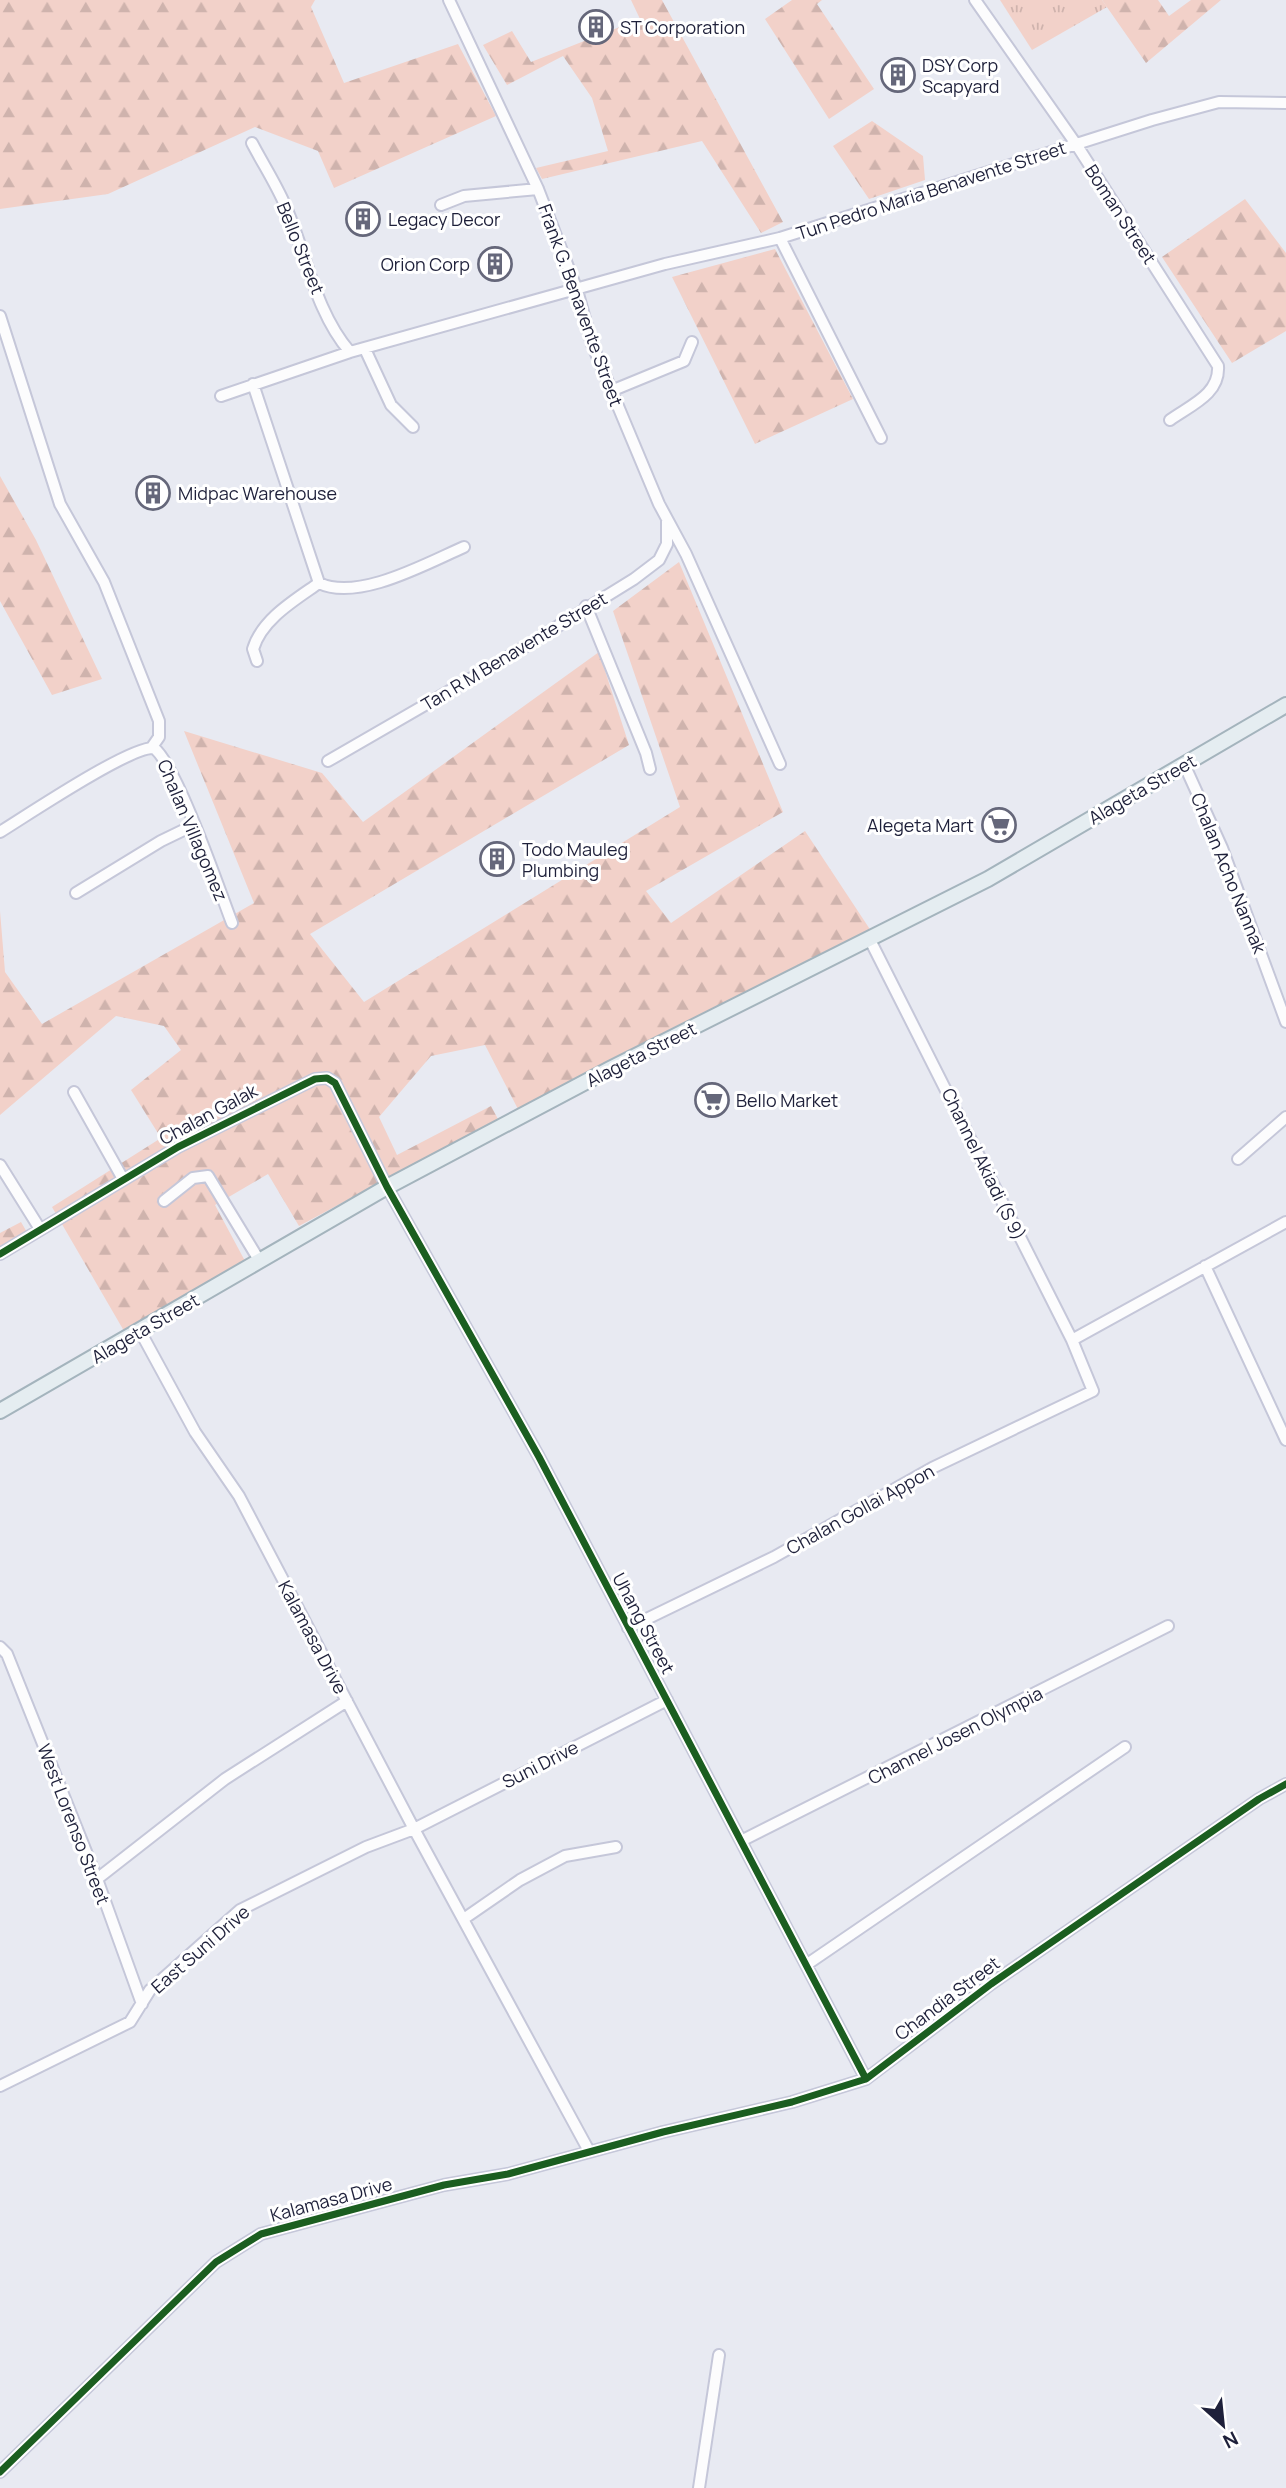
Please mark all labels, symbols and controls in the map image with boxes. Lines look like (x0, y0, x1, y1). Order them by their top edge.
building icon: ST Corporation (577, 8, 615, 46)
place label: ST Corporation (620, 15, 745, 39)
place label: DSY Corp Scapyard (922, 53, 999, 98)
building icon: DSY Corp Scapyard (879, 56, 917, 94)
street label: Tun Pedro Maria Benavente Street (793, 135, 1069, 245)
street label: Boman Street (1080, 160, 1162, 268)
street label: Bello Street (272, 199, 330, 297)
building icon: Legacy Decor (344, 200, 382, 238)
street label: Frank G. Benavente Street (533, 201, 629, 409)
place label: Legacy Decor (388, 207, 501, 231)
building icon: Orion Corp (476, 245, 514, 283)
place label: Orion Corp (381, 252, 470, 276)
building icon: Midpac Warehouse (134, 474, 172, 512)
place label: Midpac Warehouse (178, 481, 337, 505)
street label: Tan R M Benavente Street (417, 586, 611, 716)
street label: Alageta Street (1084, 748, 1200, 830)
street label: Chalan Villagomez (152, 755, 234, 905)
street label: Chalan Acho Nannak (1186, 789, 1273, 958)
supermarket icon: Alegeta Mart (980, 806, 1018, 844)
place label: Alegeta Mart (867, 813, 974, 837)
place label: Todo Mauleg Plumbing (522, 837, 628, 882)
building icon: Todo Mauleg Plumbing (478, 840, 516, 878)
street label: Alageta Street (582, 1016, 700, 1092)
street label: Chalan Galak (155, 1078, 262, 1150)
supermarket icon: Bello Market (693, 1081, 731, 1119)
street label: Channel Akiadi (S 9) (937, 1084, 1031, 1244)
place label: Bello Market (736, 1088, 838, 1112)
street label: Alageta Street (87, 1287, 203, 1369)
street label: Chalan Gollai Appon (782, 1458, 938, 1560)
street label: Uhang Street (607, 1568, 681, 1678)
street label: Kalamasa Drive (273, 1576, 353, 1698)
street label: Channel Josen Olympia (864, 1681, 1046, 1789)
street label: Suni Drive (498, 1735, 582, 1793)
street label: West Lorenso Street (32, 1740, 116, 1908)
street label: East Suni Drive (146, 1900, 254, 1998)
street label: Chandia Street (890, 1951, 1004, 2045)
street label: Kalamasa Drive (267, 2171, 395, 2227)
north arrow (1188, 2390, 1258, 2460)
text: N (1219, 2425, 1243, 2455)

